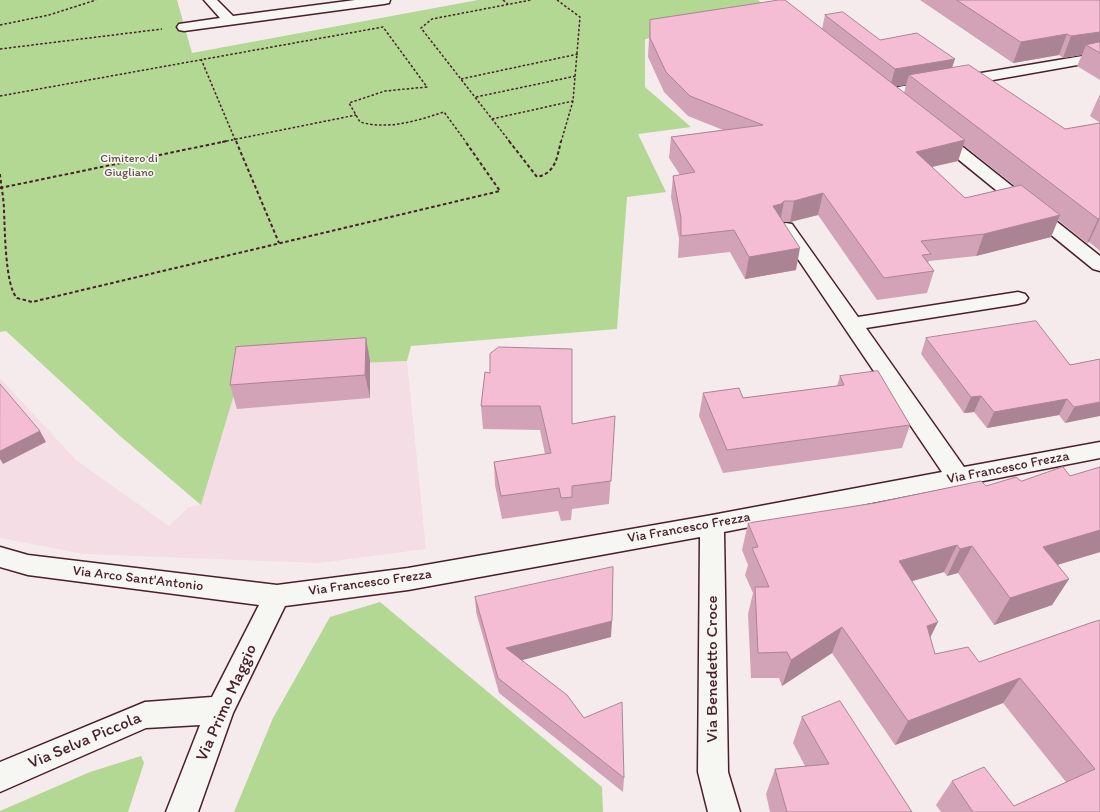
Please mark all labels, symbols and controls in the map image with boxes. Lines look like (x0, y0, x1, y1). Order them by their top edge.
park label: Cimitero di Giugliano (100, 152, 158, 180)
street label: Via Francesco Frezza (945, 448, 1071, 488)
street label: Via Francesco Frezza (626, 509, 752, 547)
street label: Via Arco Sant'Antonio (72, 563, 204, 595)
street label: Via Francesco Frezza (307, 566, 433, 600)
street label: Via Benedetto Croce (703, 595, 723, 743)
street label: Via Primo Maggio (192, 641, 262, 765)
street label: Via Selva Piccola (25, 708, 145, 774)

